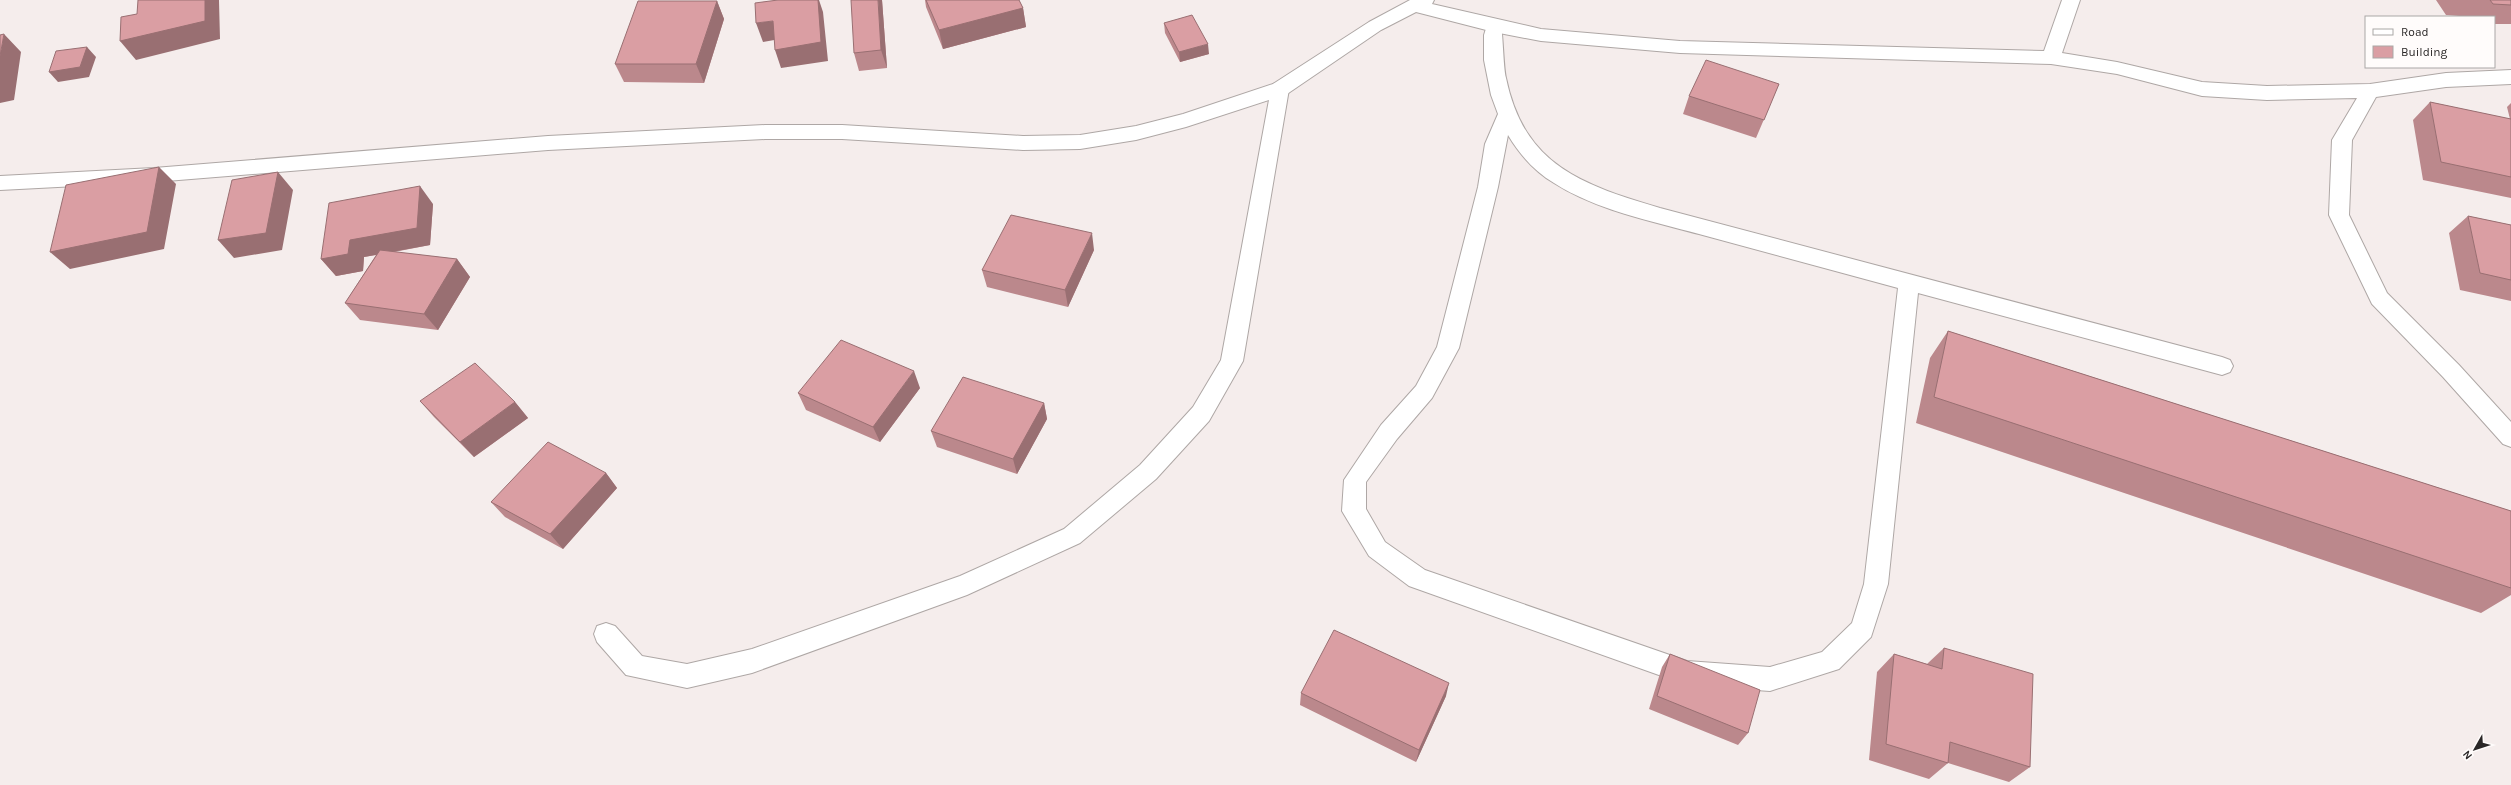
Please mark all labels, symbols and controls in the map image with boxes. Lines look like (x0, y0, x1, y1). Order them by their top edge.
legend (2365, 16, 2495, 68)
text: Road (2401, 25, 2429, 39)
text: Building (2401, 45, 2448, 59)
north arrow (2455, 729, 2495, 769)
text: N (2460, 748, 2475, 762)

